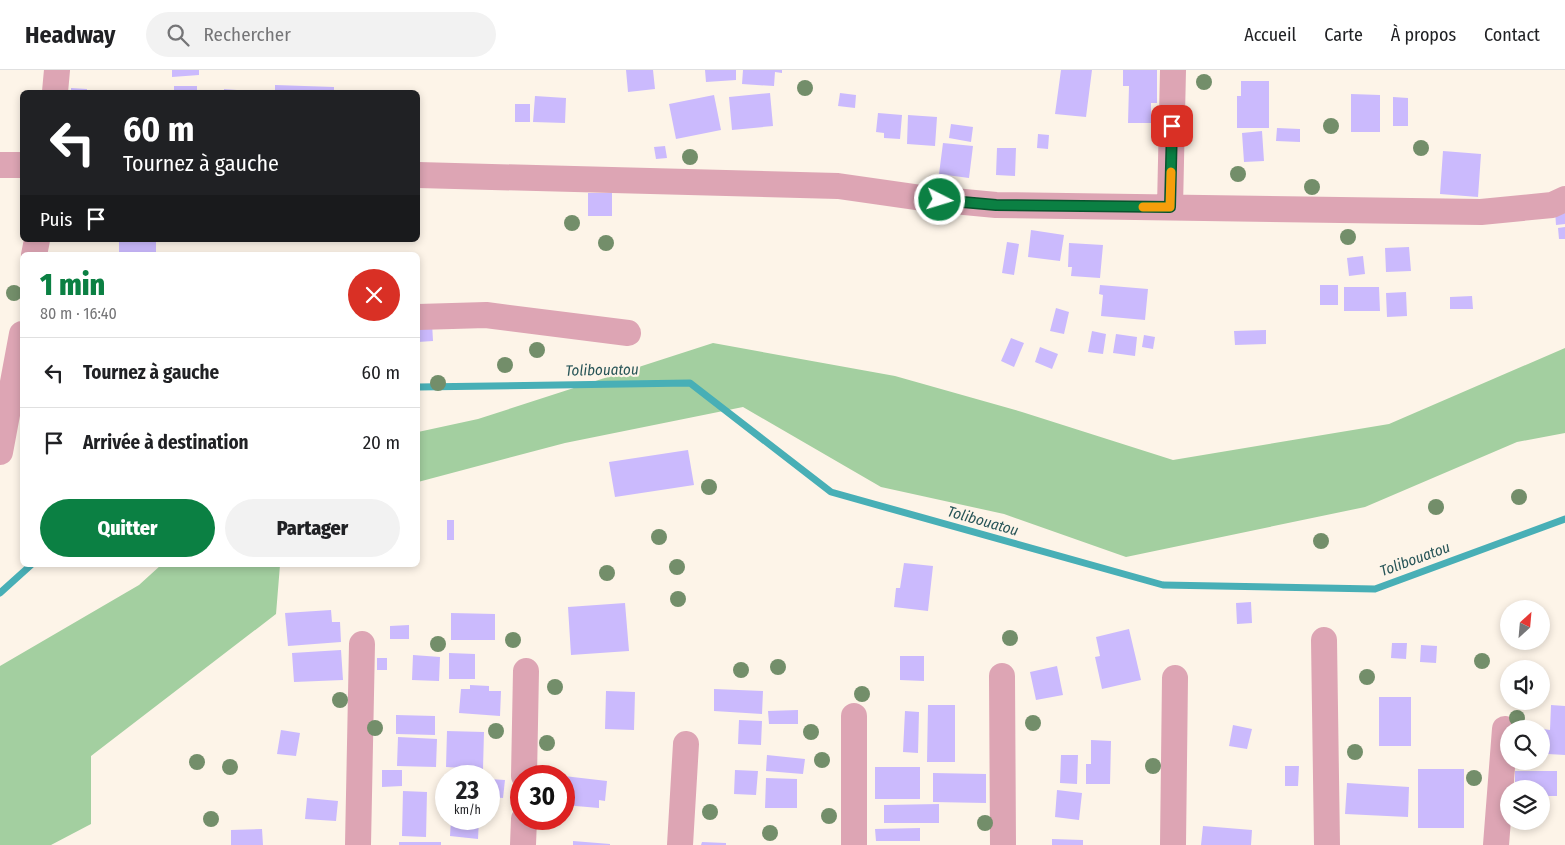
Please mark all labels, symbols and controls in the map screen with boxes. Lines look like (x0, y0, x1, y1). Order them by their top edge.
search box (146, 12, 496, 57)
text: Headway (25, 21, 116, 49)
icon: search (164, 21, 192, 49)
text: Rechercher (204, 23, 291, 46)
text: Accueil (1244, 24, 1296, 46)
text: Carte (1324, 24, 1363, 46)
text: À propos (1391, 24, 1456, 46)
text: Contact (1484, 24, 1540, 46)
pin (1151, 105, 1193, 147)
text: 60 m (123, 108, 194, 150)
icon: left (40, 110, 105, 175)
icon: arrive (1158, 112, 1186, 140)
text: Tournez à gauche (123, 150, 279, 177)
position arrow (913, 173, 965, 225)
icon: arrive (82, 205, 110, 233)
text: Puis (40, 208, 72, 231)
text: 1 min (40, 267, 105, 303)
button: close (348, 269, 400, 321)
text: 80 m · 16:40 (40, 304, 117, 323)
icon: left (40, 359, 68, 387)
water label: Tolibouatou (565, 360, 639, 380)
text: Tournez à gauche (83, 361, 219, 384)
text: 60 m (362, 361, 400, 384)
icon: arrive (40, 429, 68, 457)
text: Arrivée à destination (83, 431, 249, 454)
text: 20 m (363, 431, 400, 454)
button: Quitter (40, 499, 215, 557)
button: Partager (225, 499, 400, 557)
water label: Tolibouatou (945, 502, 1021, 540)
water label: Tolibouatou (1378, 538, 1453, 580)
north arrow (1500, 600, 1550, 650)
map controls (1500, 600, 1550, 830)
button: sound (1500, 660, 1550, 710)
button: search (1500, 720, 1550, 770)
speed limit sign: 30 (510, 765, 575, 830)
text: 23 (456, 776, 479, 806)
button: layers (1500, 780, 1550, 830)
text: km/h (454, 803, 481, 817)

